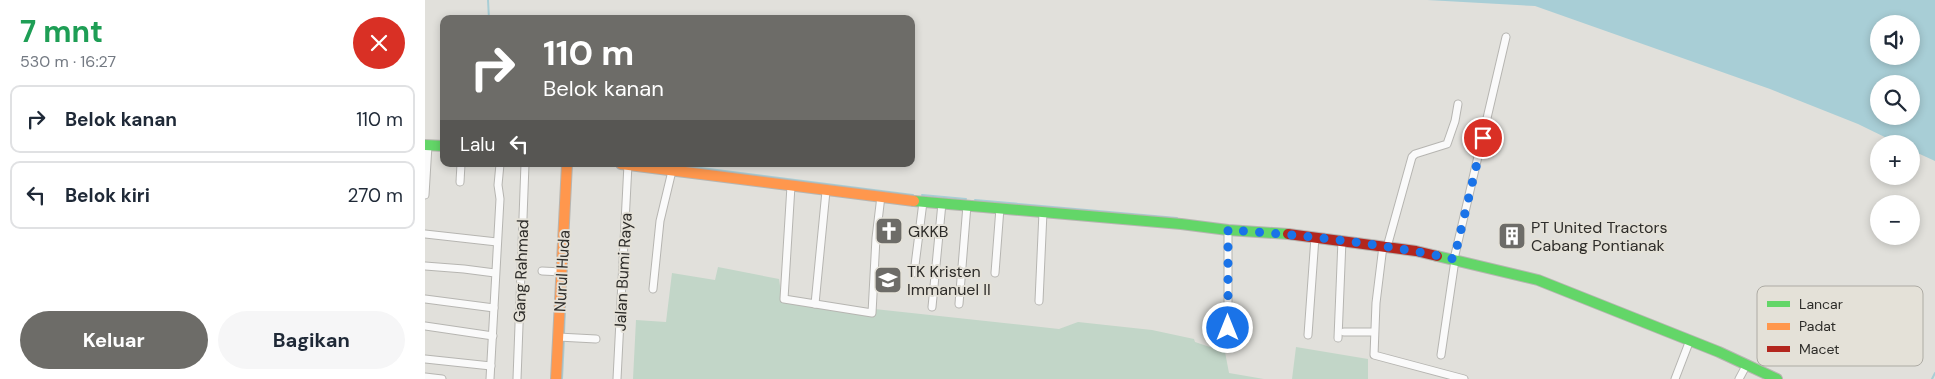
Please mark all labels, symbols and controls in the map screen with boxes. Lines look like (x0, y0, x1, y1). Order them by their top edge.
text: 7 mnt (20, 12, 103, 51)
map controls (1870, 15, 1920, 245)
button: sound (1870, 15, 1920, 65)
button: close (353, 17, 405, 69)
text: 110 m (543, 30, 634, 76)
icon: right (460, 35, 525, 100)
text: 530 m · 16:27 (20, 51, 116, 72)
text: Belok kanan (543, 74, 664, 103)
button: search (1870, 75, 1920, 125)
icon: right (22, 105, 50, 133)
text: Belok kanan (65, 107, 177, 132)
text: 110 m (356, 107, 403, 132)
pin (1462, 117, 1504, 159)
icon: arrive (1469, 124, 1497, 152)
icon: left (505, 130, 533, 158)
text: Lalu (460, 132, 495, 157)
button: + (1870, 135, 1920, 185)
icon: left (22, 181, 50, 209)
text: Belok kiri (65, 183, 150, 208)
text: 270 m (348, 183, 403, 208)
button: − (1870, 195, 1920, 245)
street label: Jalan Bumi Raya (609, 212, 637, 332)
church icon: GKKB (874, 216, 904, 246)
place label: PT United Tractors Cabang Pontianak (1531, 217, 1668, 256)
street label: Gang Rahmad (509, 219, 533, 323)
place label: GKKB (908, 221, 948, 242)
building icon: PT United Tractors Cabang Pontianak (1497, 221, 1527, 251)
street label: Nurul Huda (549, 230, 575, 312)
place label: TK Kristen Immanuel II (907, 261, 991, 300)
school or university icon: TK Kristen Immanuel II (873, 265, 903, 295)
legend (1757, 286, 1923, 366)
text: Lancar (1799, 295, 1843, 313)
position arrow (1201, 301, 1253, 353)
button: Keluar (20, 311, 208, 369)
button: Bagikan (218, 311, 405, 369)
text: Padat (1799, 317, 1836, 335)
text: Macet (1799, 340, 1840, 358)

